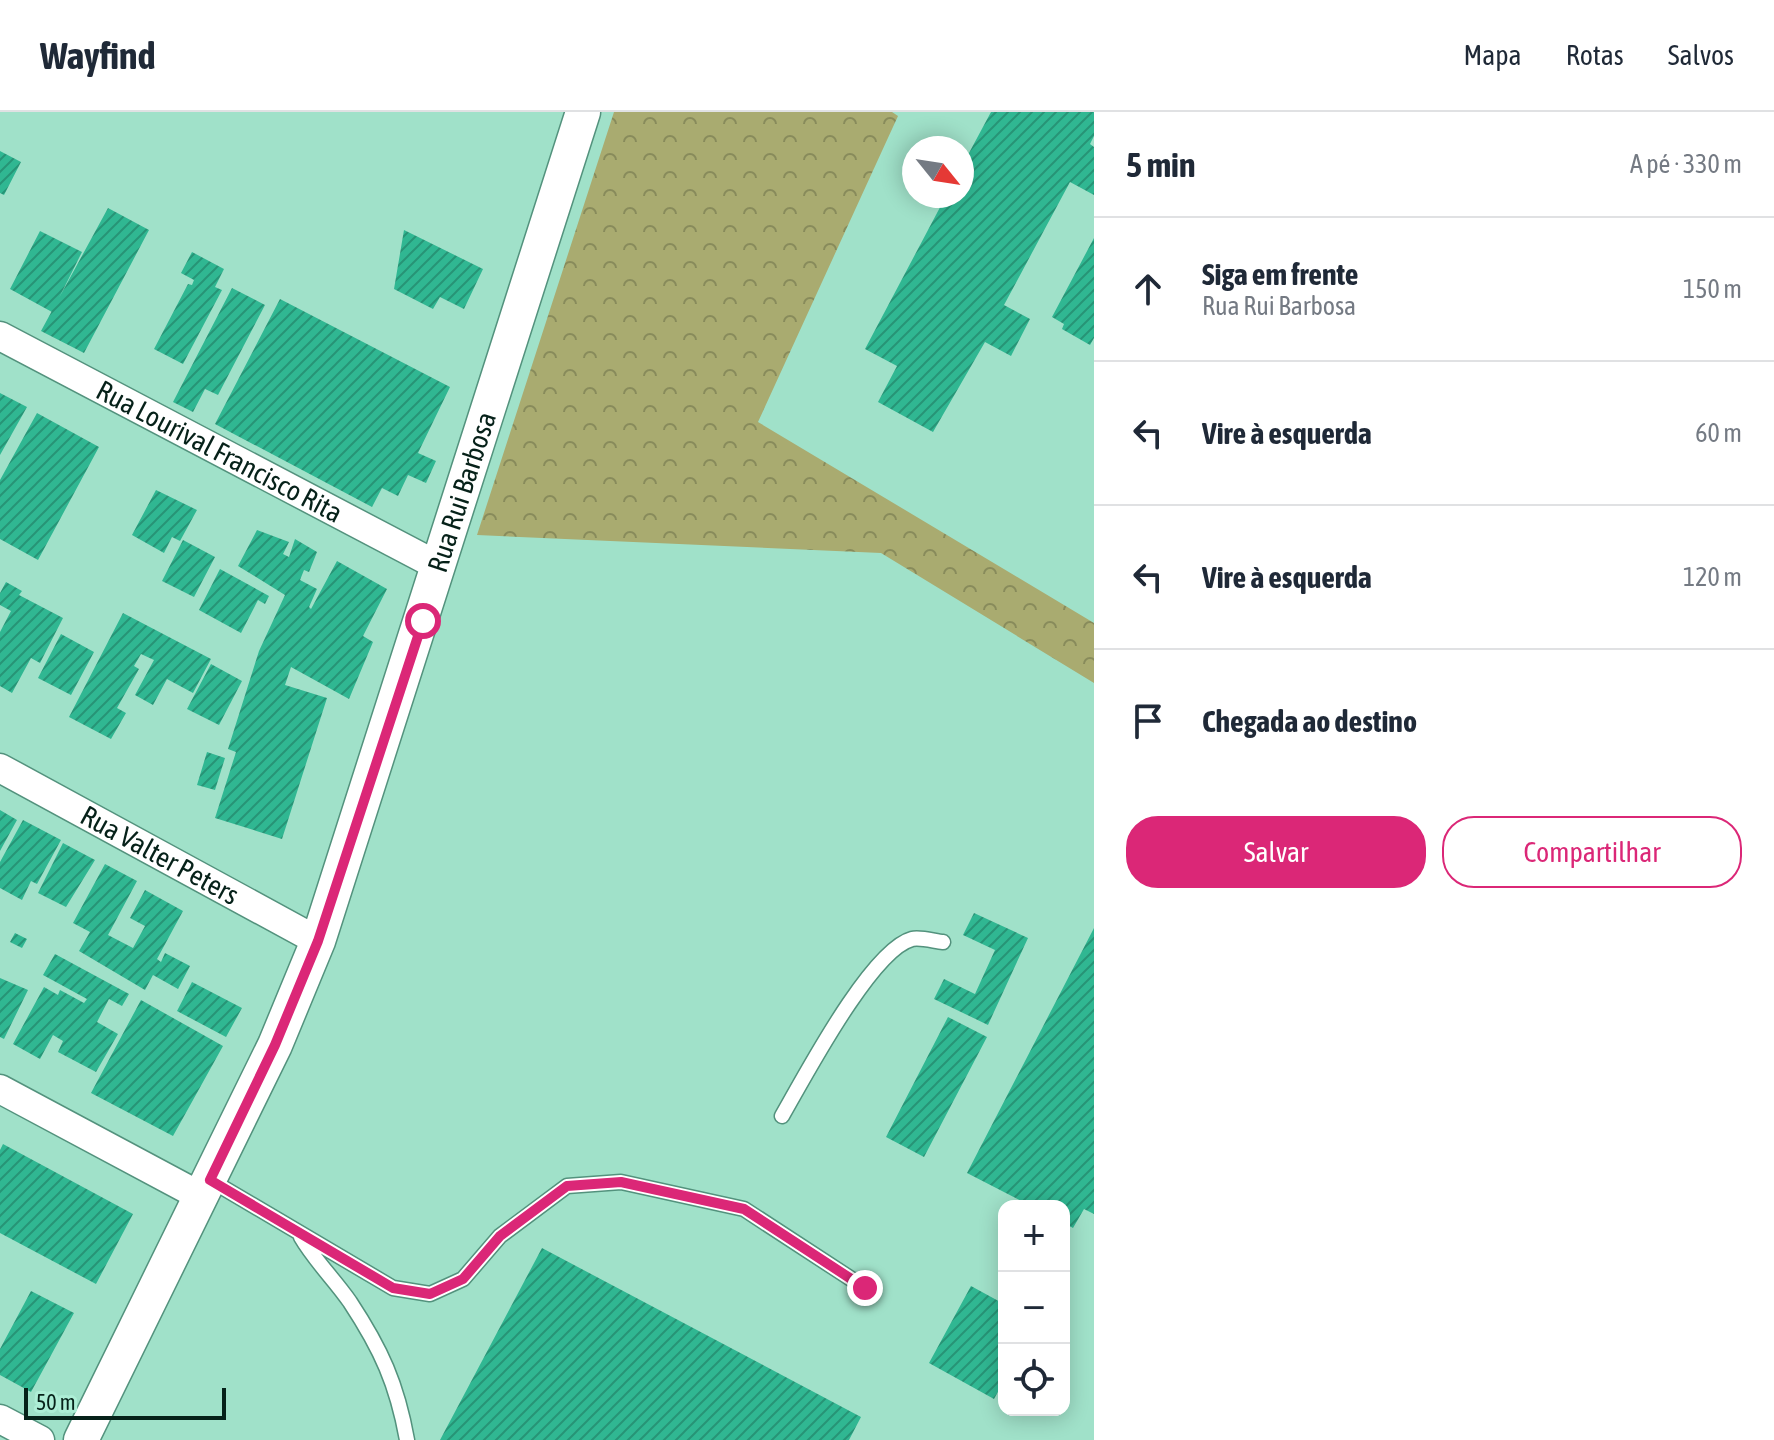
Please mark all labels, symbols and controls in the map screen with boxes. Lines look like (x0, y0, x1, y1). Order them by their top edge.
text: Wayfind (40, 34, 155, 77)
text: Mapa (1464, 39, 1522, 71)
text: Rotas (1566, 39, 1624, 71)
text: Salvos (1668, 39, 1734, 71)
north arrow (902, 136, 974, 208)
text: 5 min (1126, 145, 1195, 184)
text: A pé · 330 m (1630, 149, 1742, 179)
text: Siga em frente (1202, 257, 1358, 291)
icon: ahead (1126, 267, 1170, 311)
text: 150 m (1683, 274, 1742, 304)
text: Rua Rui Barbosa (1202, 291, 1356, 321)
street label: Rua Lourival Francisco Rita (91, 374, 348, 529)
street label: Rua Rui Barbosa (421, 408, 502, 576)
icon: left (1126, 411, 1170, 455)
text: Vire à esquerda (1202, 416, 1372, 450)
text: 60 m (1695, 418, 1742, 448)
icon: left (1126, 555, 1170, 599)
text: Vire à esquerda (1202, 560, 1372, 594)
text: 120 m (1683, 562, 1742, 592)
route start (405, 603, 441, 639)
icon: arrive (1126, 699, 1170, 743)
text: Chegada ao destino (1202, 704, 1417, 738)
street label: Rua Valter Peters (75, 799, 244, 911)
button: Salvar (1126, 816, 1426, 888)
button: Compartilhar (1442, 816, 1742, 888)
map controls (998, 1200, 1070, 1416)
button: + (998, 1200, 1070, 1272)
route end (847, 1270, 883, 1306)
button: − (998, 1272, 1070, 1344)
button: locate (998, 1344, 1070, 1416)
scale bar (24, 1384, 226, 1420)
text: 50 m (36, 1389, 76, 1415)

